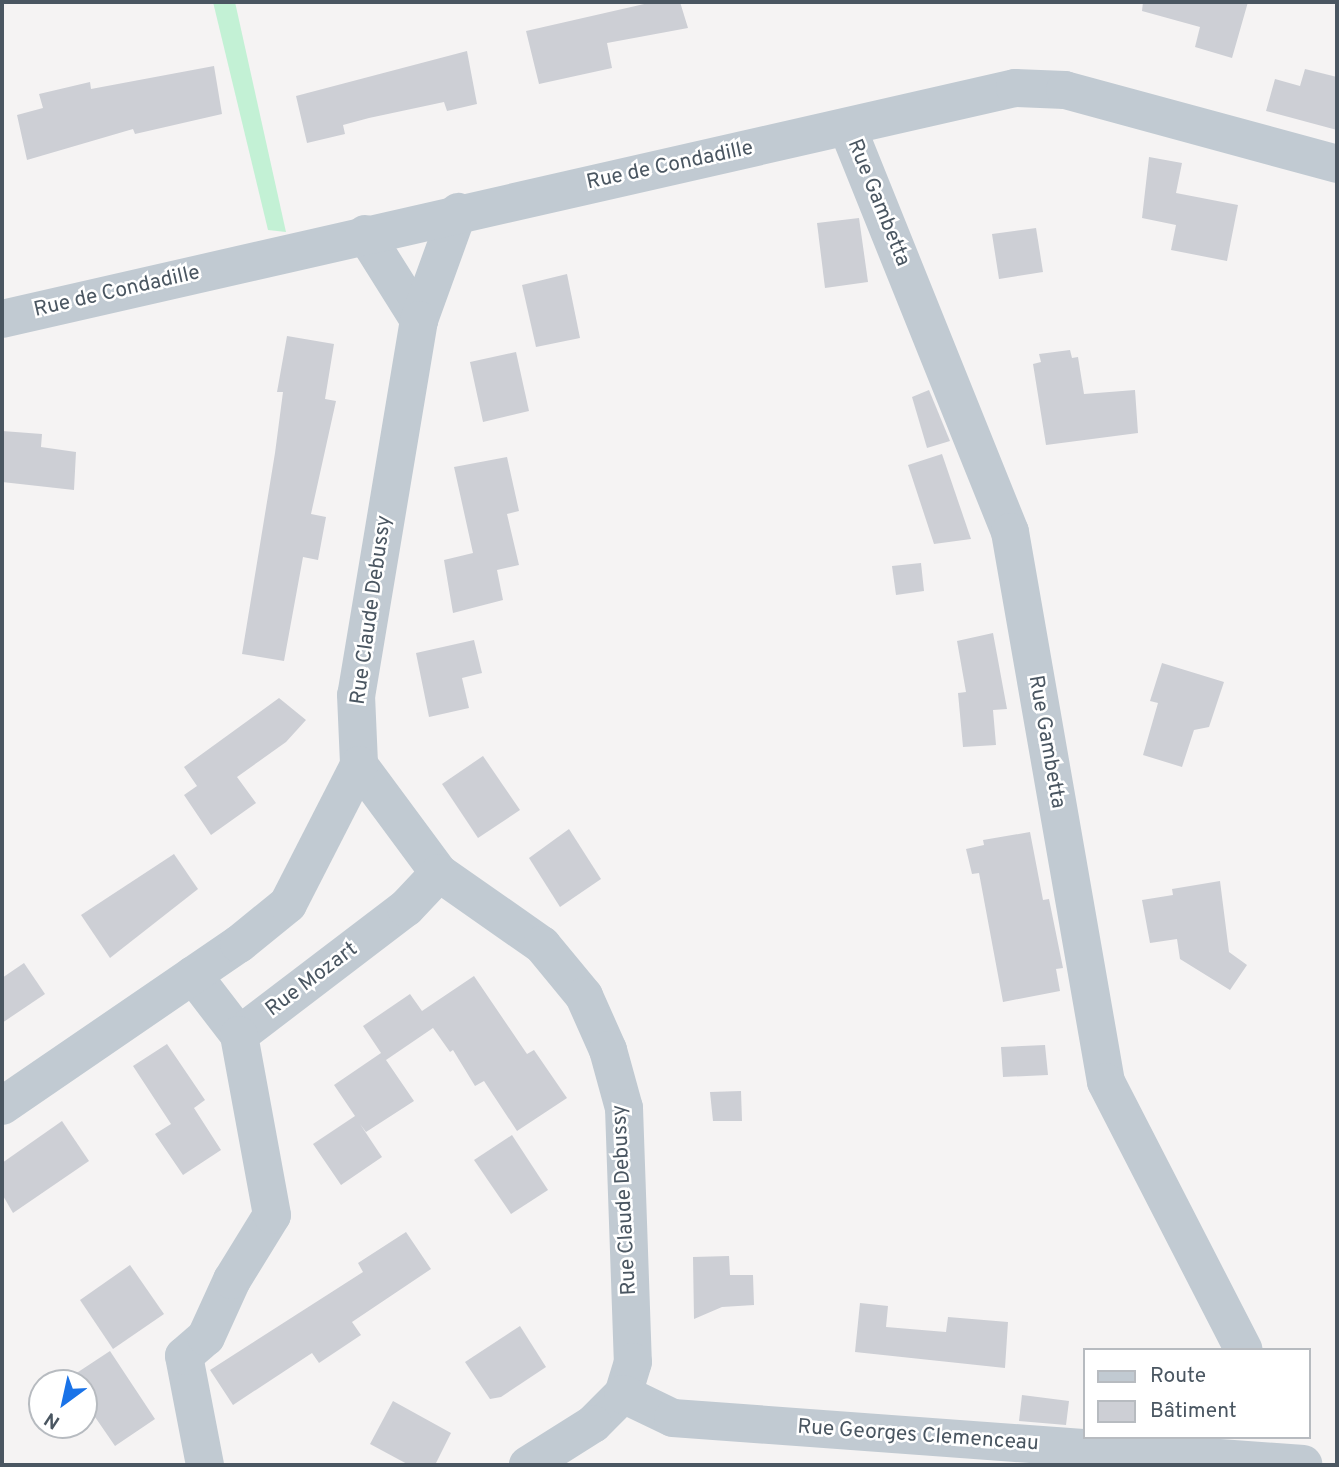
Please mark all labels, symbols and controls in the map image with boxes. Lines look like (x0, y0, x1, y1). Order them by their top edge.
street label: Rue de Condadille (584, 136, 756, 196)
street label: Rue Gambetta (841, 136, 915, 270)
street label: Rue de Condadille (32, 261, 202, 323)
street label: Rue Claude Debussy (346, 514, 398, 706)
street label: Rue Gambetta (1022, 673, 1070, 811)
street label: Rue Mozart (261, 937, 363, 1023)
street label: Rue Claude Debussy (607, 1104, 643, 1296)
legend (1084, 1348, 1311, 1439)
text: Route (1150, 1363, 1206, 1390)
north arrow (28, 1369, 98, 1439)
text: Bâtiment (1150, 1398, 1237, 1425)
text: N (40, 1406, 65, 1434)
street label: Rue Georges Clemenceau (797, 1415, 1039, 1457)

